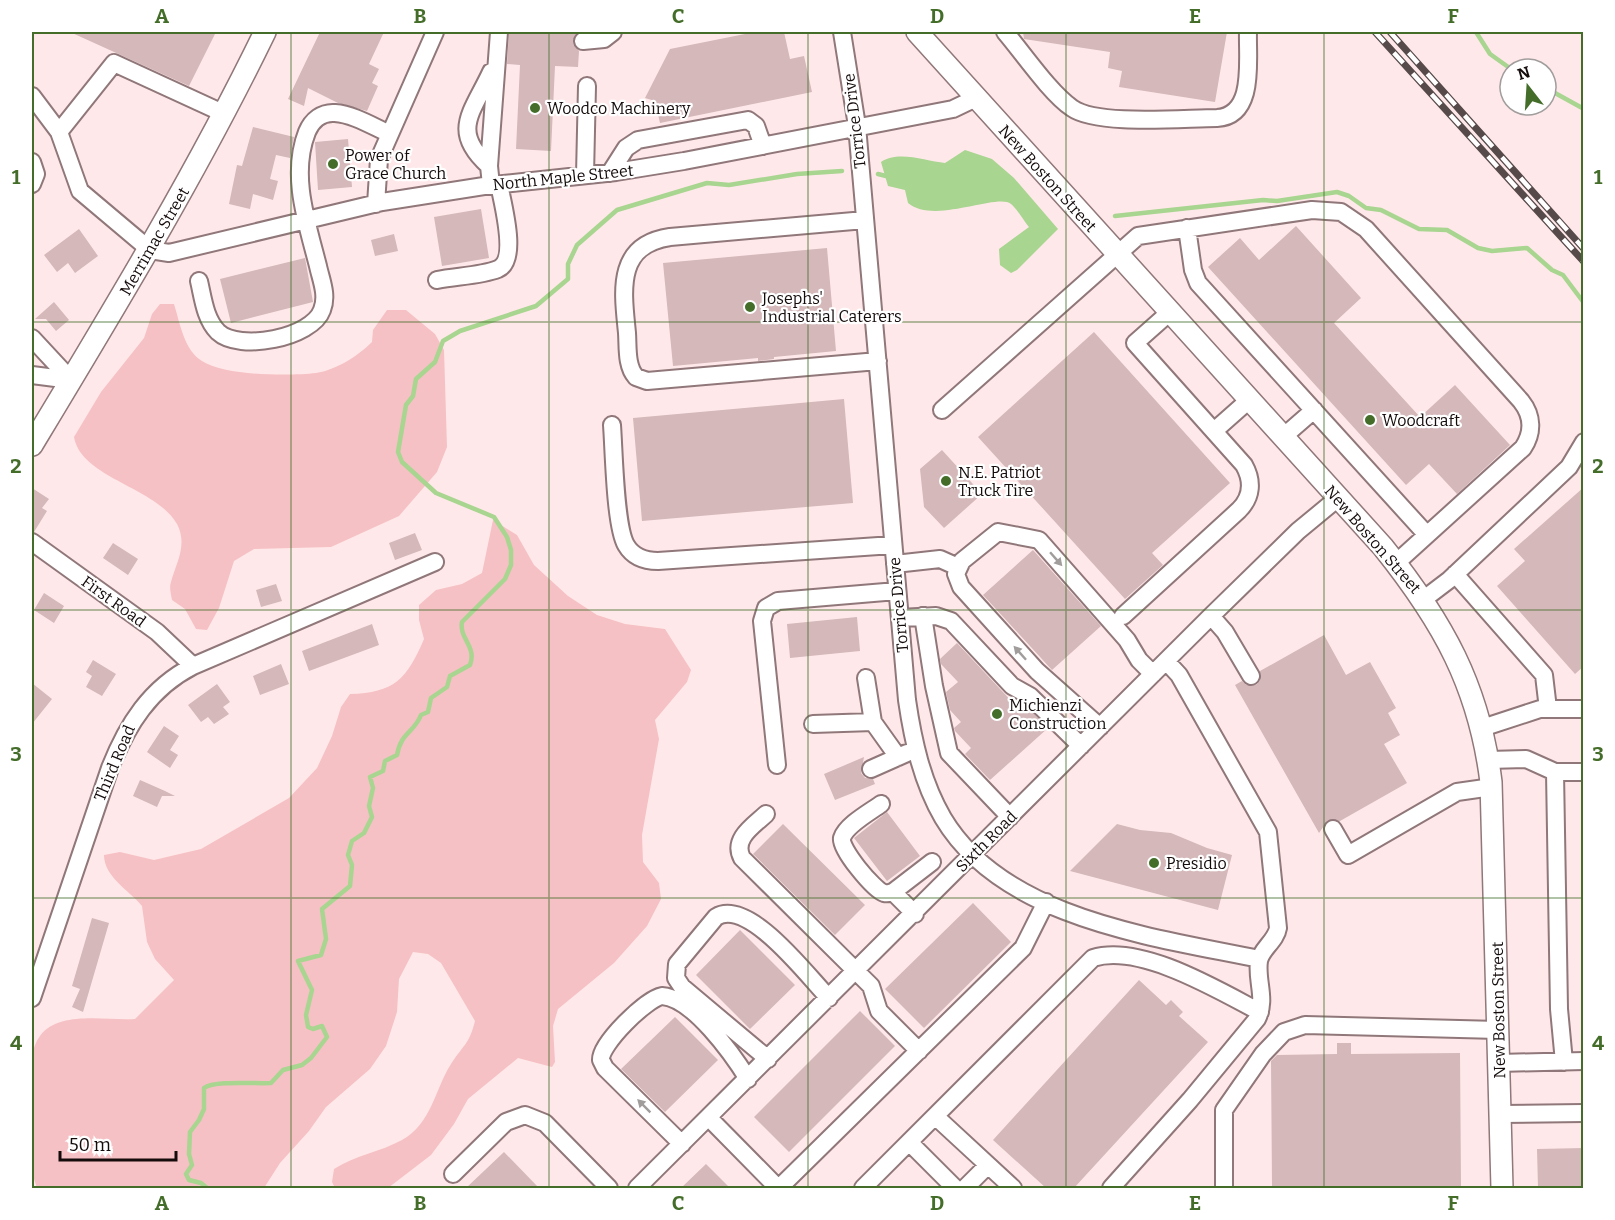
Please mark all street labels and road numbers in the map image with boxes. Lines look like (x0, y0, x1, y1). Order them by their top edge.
street label: Torrice Drive (839, 72, 870, 170)
street label: New Boston Street (995, 121, 1101, 236)
street label: North Maple Street (492, 161, 635, 194)
street label: Merrimac Street (116, 184, 193, 299)
street label: New Boston Street (1320, 481, 1425, 597)
street label: Torrice Drive (885, 557, 912, 653)
street label: First Road (78, 572, 150, 631)
street label: Third Road (90, 722, 139, 804)
street label: Sixth Road (952, 807, 1021, 876)
street label: New Boston Street (1488, 941, 1509, 1079)

